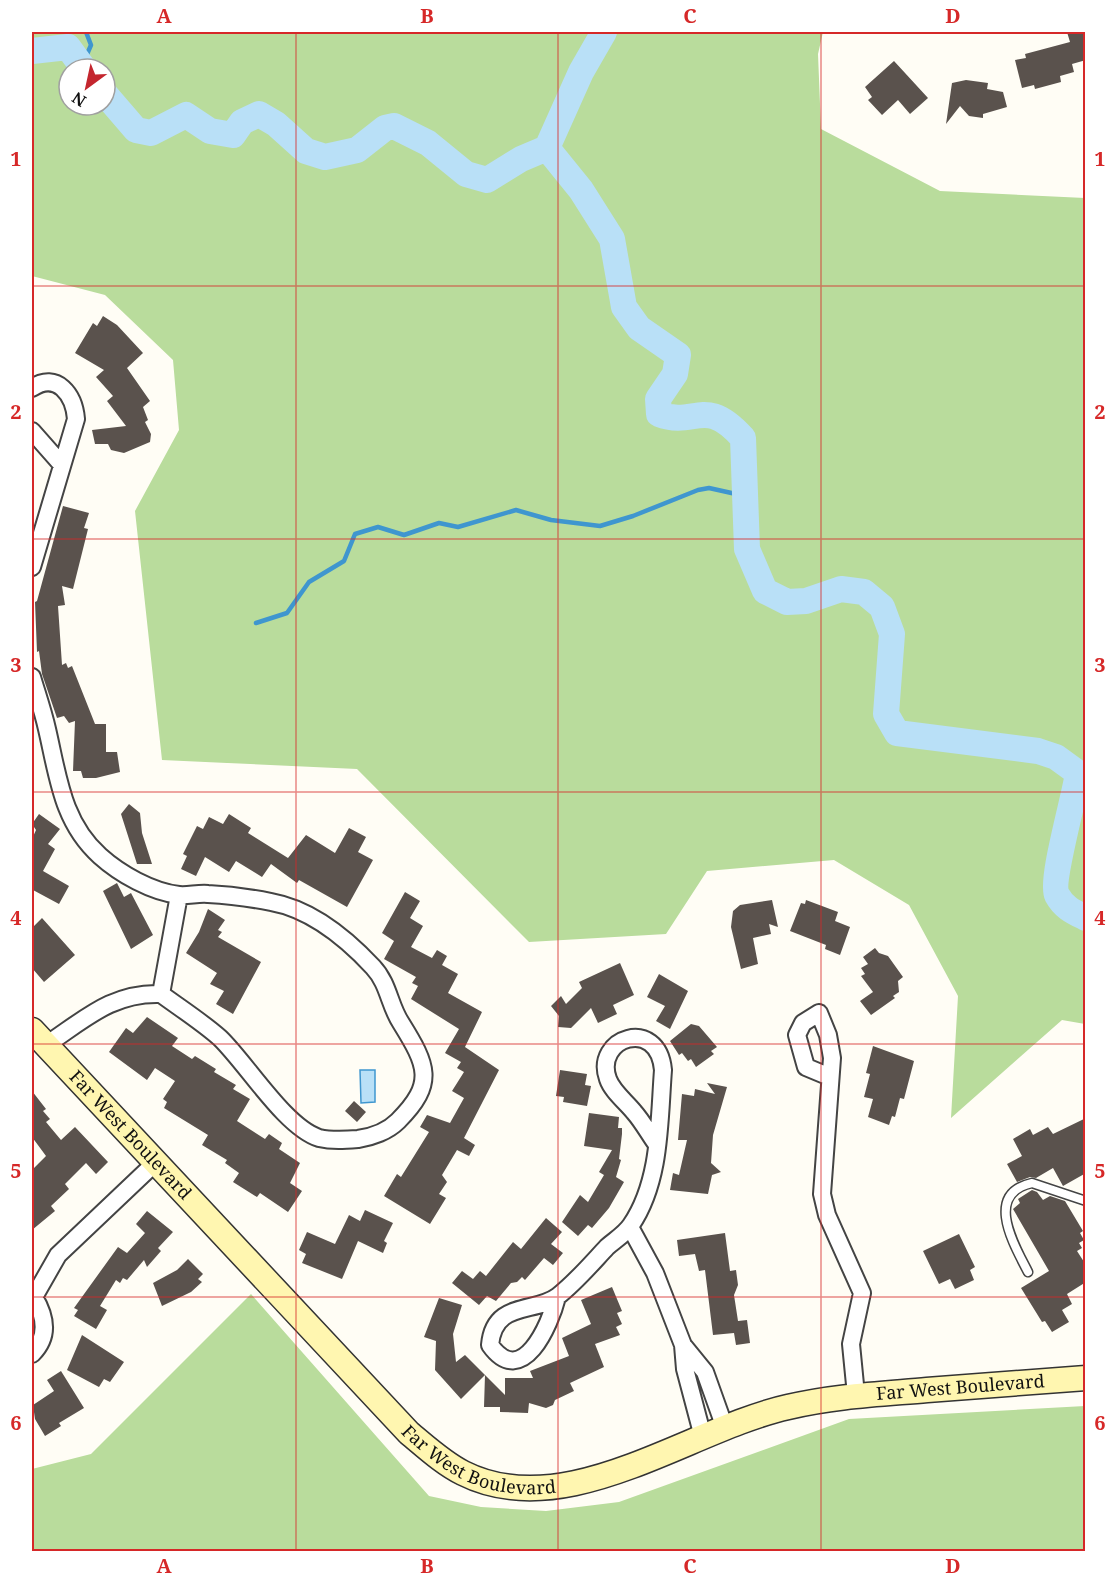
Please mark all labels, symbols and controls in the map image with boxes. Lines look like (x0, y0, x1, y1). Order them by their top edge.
text: A (156, 2, 172, 29)
text: B (420, 2, 434, 29)
text: C (683, 2, 697, 29)
text: D (945, 2, 961, 29)
north arrow (57, 57, 117, 117)
text: N (67, 87, 90, 112)
text: 1 (10, 145, 22, 172)
text: 1 (1094, 145, 1106, 172)
text: 2 (10, 398, 22, 425)
text: 2 (1094, 398, 1106, 425)
text: 3 (10, 651, 22, 678)
text: 3 (1094, 651, 1106, 678)
text: 4 (10, 904, 22, 931)
text: 4 (1094, 904, 1106, 931)
street label: Far West Boulevard (65, 1065, 198, 1204)
text: 5 (10, 1157, 22, 1184)
text: 5 (1094, 1157, 1106, 1184)
street label: Far West Boulevard (875, 1368, 1045, 1405)
text: 6 (10, 1409, 22, 1436)
text: 6 (1094, 1409, 1106, 1436)
street label: Far West Boulevard (397, 1420, 557, 1499)
text: A (156, 1552, 172, 1579)
text: B (420, 1552, 434, 1579)
text: C (683, 1552, 697, 1579)
text: D (945, 1552, 961, 1579)

